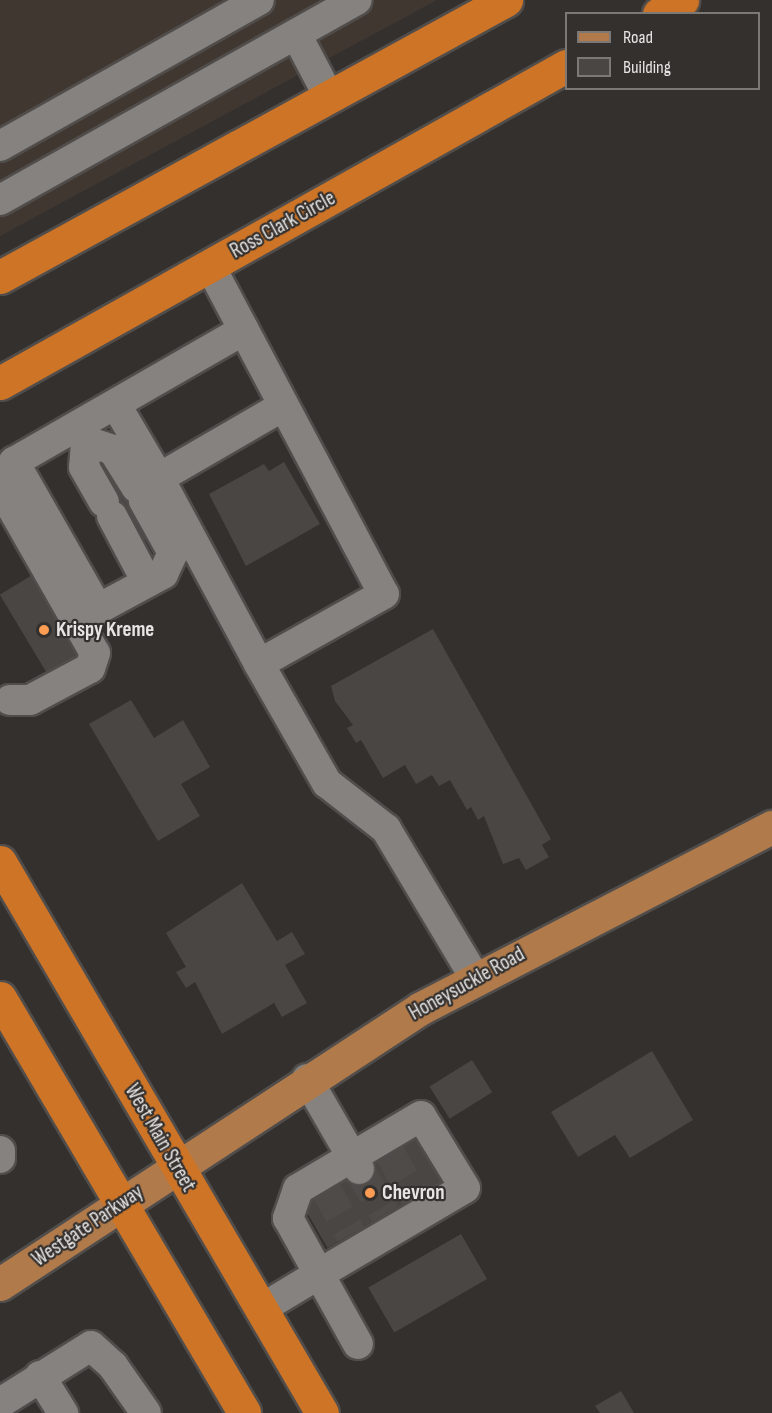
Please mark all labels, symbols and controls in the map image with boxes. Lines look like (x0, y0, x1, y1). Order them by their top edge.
legend (565, 12, 760, 90)
text: Road (623, 27, 653, 48)
text: Building (623, 57, 671, 78)
street label: Ross Clark Circle (226, 186, 340, 264)
place label: Krispy Kreme (56, 617, 154, 643)
marker: Krispy Kreme (37, 623, 51, 637)
street label: Honeysuckle Road (405, 942, 529, 1026)
street label: West Main Street (119, 1080, 201, 1196)
street label: Westgate Parkway (28, 1180, 148, 1272)
place label: Chevron (382, 1180, 444, 1206)
marker: Chevron (363, 1186, 377, 1200)

